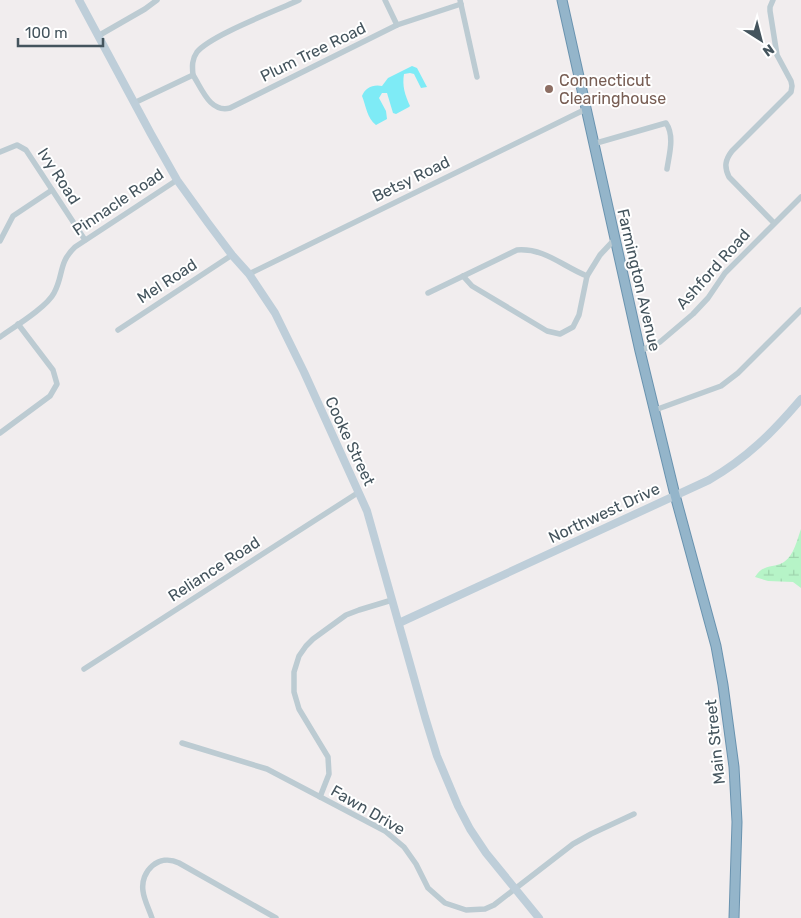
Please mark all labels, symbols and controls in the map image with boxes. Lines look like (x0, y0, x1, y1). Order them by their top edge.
scale bar (18, 15, 102, 47)
north arrow (736, 15, 786, 65)
street label: Plum Tree Road (257, 18, 369, 86)
text: 100 m (25, 24, 67, 42)
text: N (759, 40, 777, 60)
place label: Connecticut Clearinghouse (559, 71, 666, 108)
marker: Connecticut Clearinghouse (543, 83, 555, 95)
street label: Ivy Road (34, 144, 84, 208)
street label: Betsy Road (369, 152, 453, 206)
street label: Pinnacle Road (69, 165, 167, 239)
street label: Farmington Avenue (613, 207, 665, 353)
street label: Ashford Road (672, 225, 754, 313)
street label: Mel Road (134, 255, 200, 307)
street label: Cooke Street (321, 393, 379, 489)
street label: Northwest Drive (545, 479, 663, 547)
street label: Reliance Road (165, 532, 263, 606)
street label: Main Street (701, 699, 729, 785)
street label: Fawn Drive (327, 781, 409, 839)

